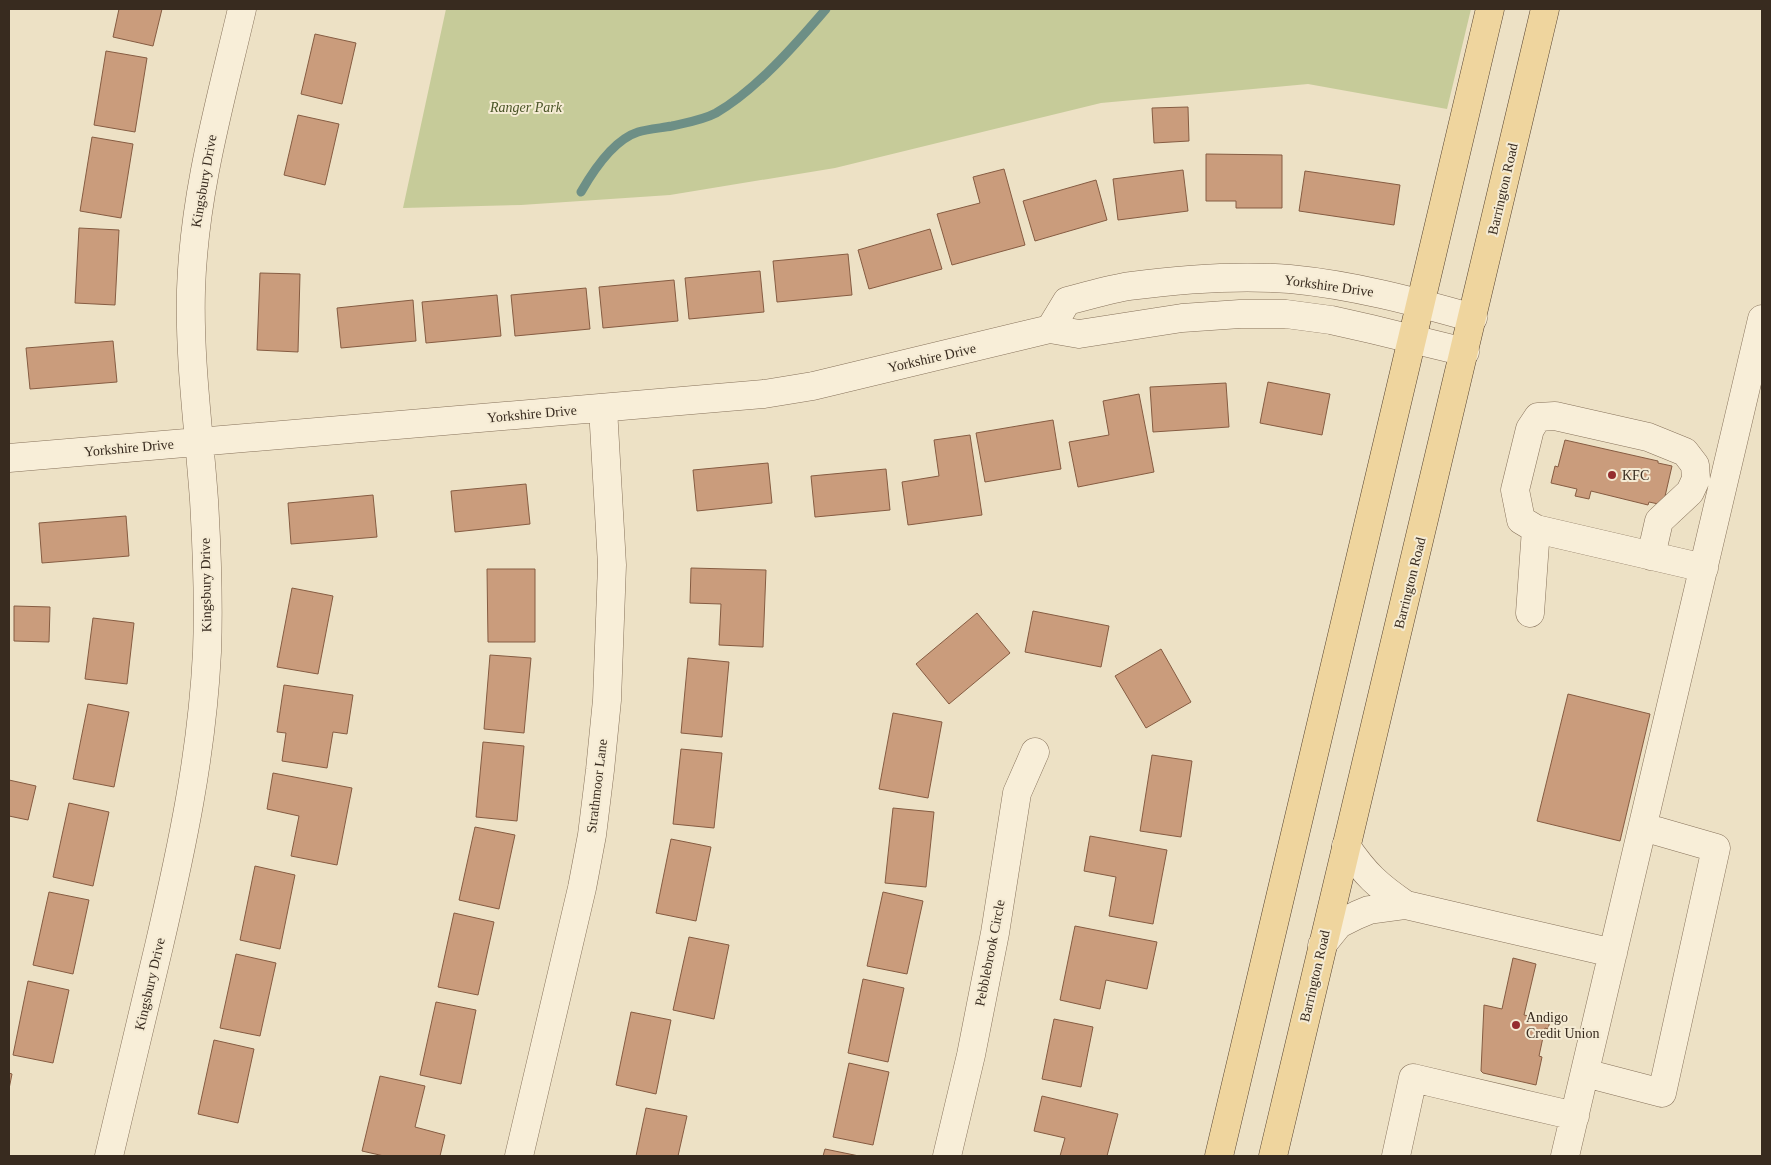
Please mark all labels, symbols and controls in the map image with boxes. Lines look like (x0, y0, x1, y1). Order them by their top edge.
park label: Ranger Park (489, 100, 563, 115)
street label: Kingsbury Drive (188, 133, 220, 229)
street label: Barrington Road (1485, 142, 1521, 236)
street label: Yorkshire Drive (1283, 272, 1375, 300)
street label: Yorkshire Drive (886, 341, 978, 375)
street label: Yorkshire Drive (487, 403, 577, 425)
street label: Yorkshire Drive (84, 437, 174, 459)
place label: KFC (1622, 468, 1649, 483)
marker: KFC (1606, 469, 1618, 481)
street label: Barrington Road (1391, 536, 1429, 630)
street label: Kingsbury Drive (198, 538, 214, 632)
street label: Strathmoor Lane (584, 738, 610, 834)
street label: Pebblebrook Circle (972, 898, 1008, 1008)
street label: Barrington Road (1297, 929, 1333, 1023)
street label: Kingsbury Drive (132, 936, 168, 1032)
place label: Andigo Credit Union (1526, 1010, 1600, 1041)
marker: Andigo Credit Union (1510, 1019, 1522, 1031)

